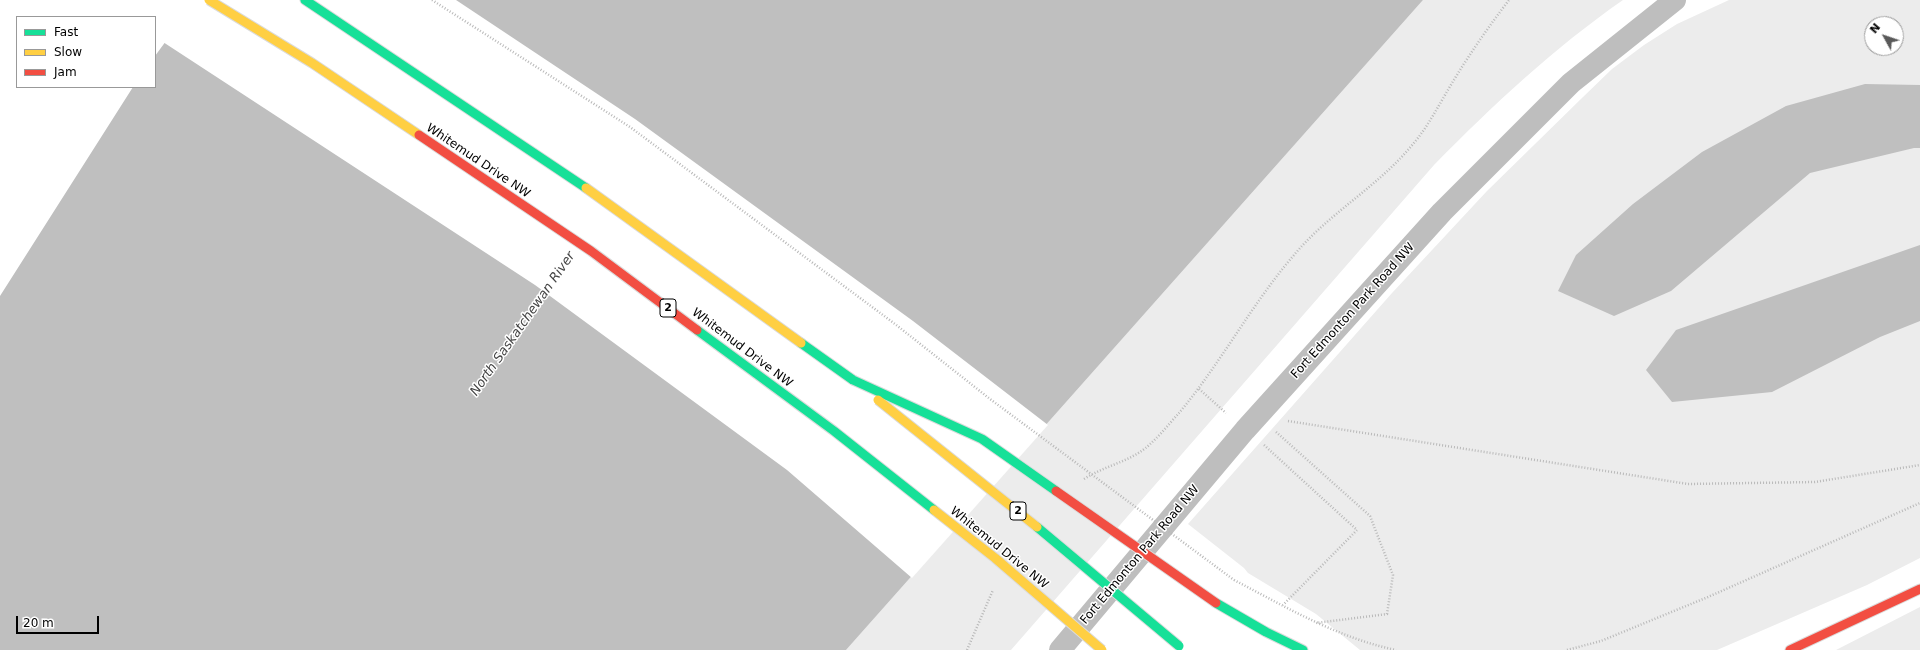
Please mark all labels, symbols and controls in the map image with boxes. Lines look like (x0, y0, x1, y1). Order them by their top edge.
legend (16, 16, 156, 88)
north arrow (1864, 16, 1904, 56)
text: N (1867, 21, 1883, 36)
text: Fast (54, 25, 78, 39)
text: Slow (54, 45, 82, 59)
text: Jam (54, 65, 77, 79)
street label: Whitemud Drive NW (423, 121, 533, 201)
street label: Fort Edmonton Park Road NW (1288, 240, 1418, 382)
water label: North Saskatchewan River (467, 249, 579, 399)
road number: 2 (660, 299, 676, 317)
street label: Whitemud Drive NW (689, 305, 795, 391)
street label: Fort Edmonton Park Road NW (1078, 483, 1202, 627)
road number: 2 (1010, 502, 1026, 520)
street label: Whitemud Drive NW (947, 504, 1051, 592)
scale bar (18, 608, 101, 634)
text: 20 m (23, 616, 54, 630)

